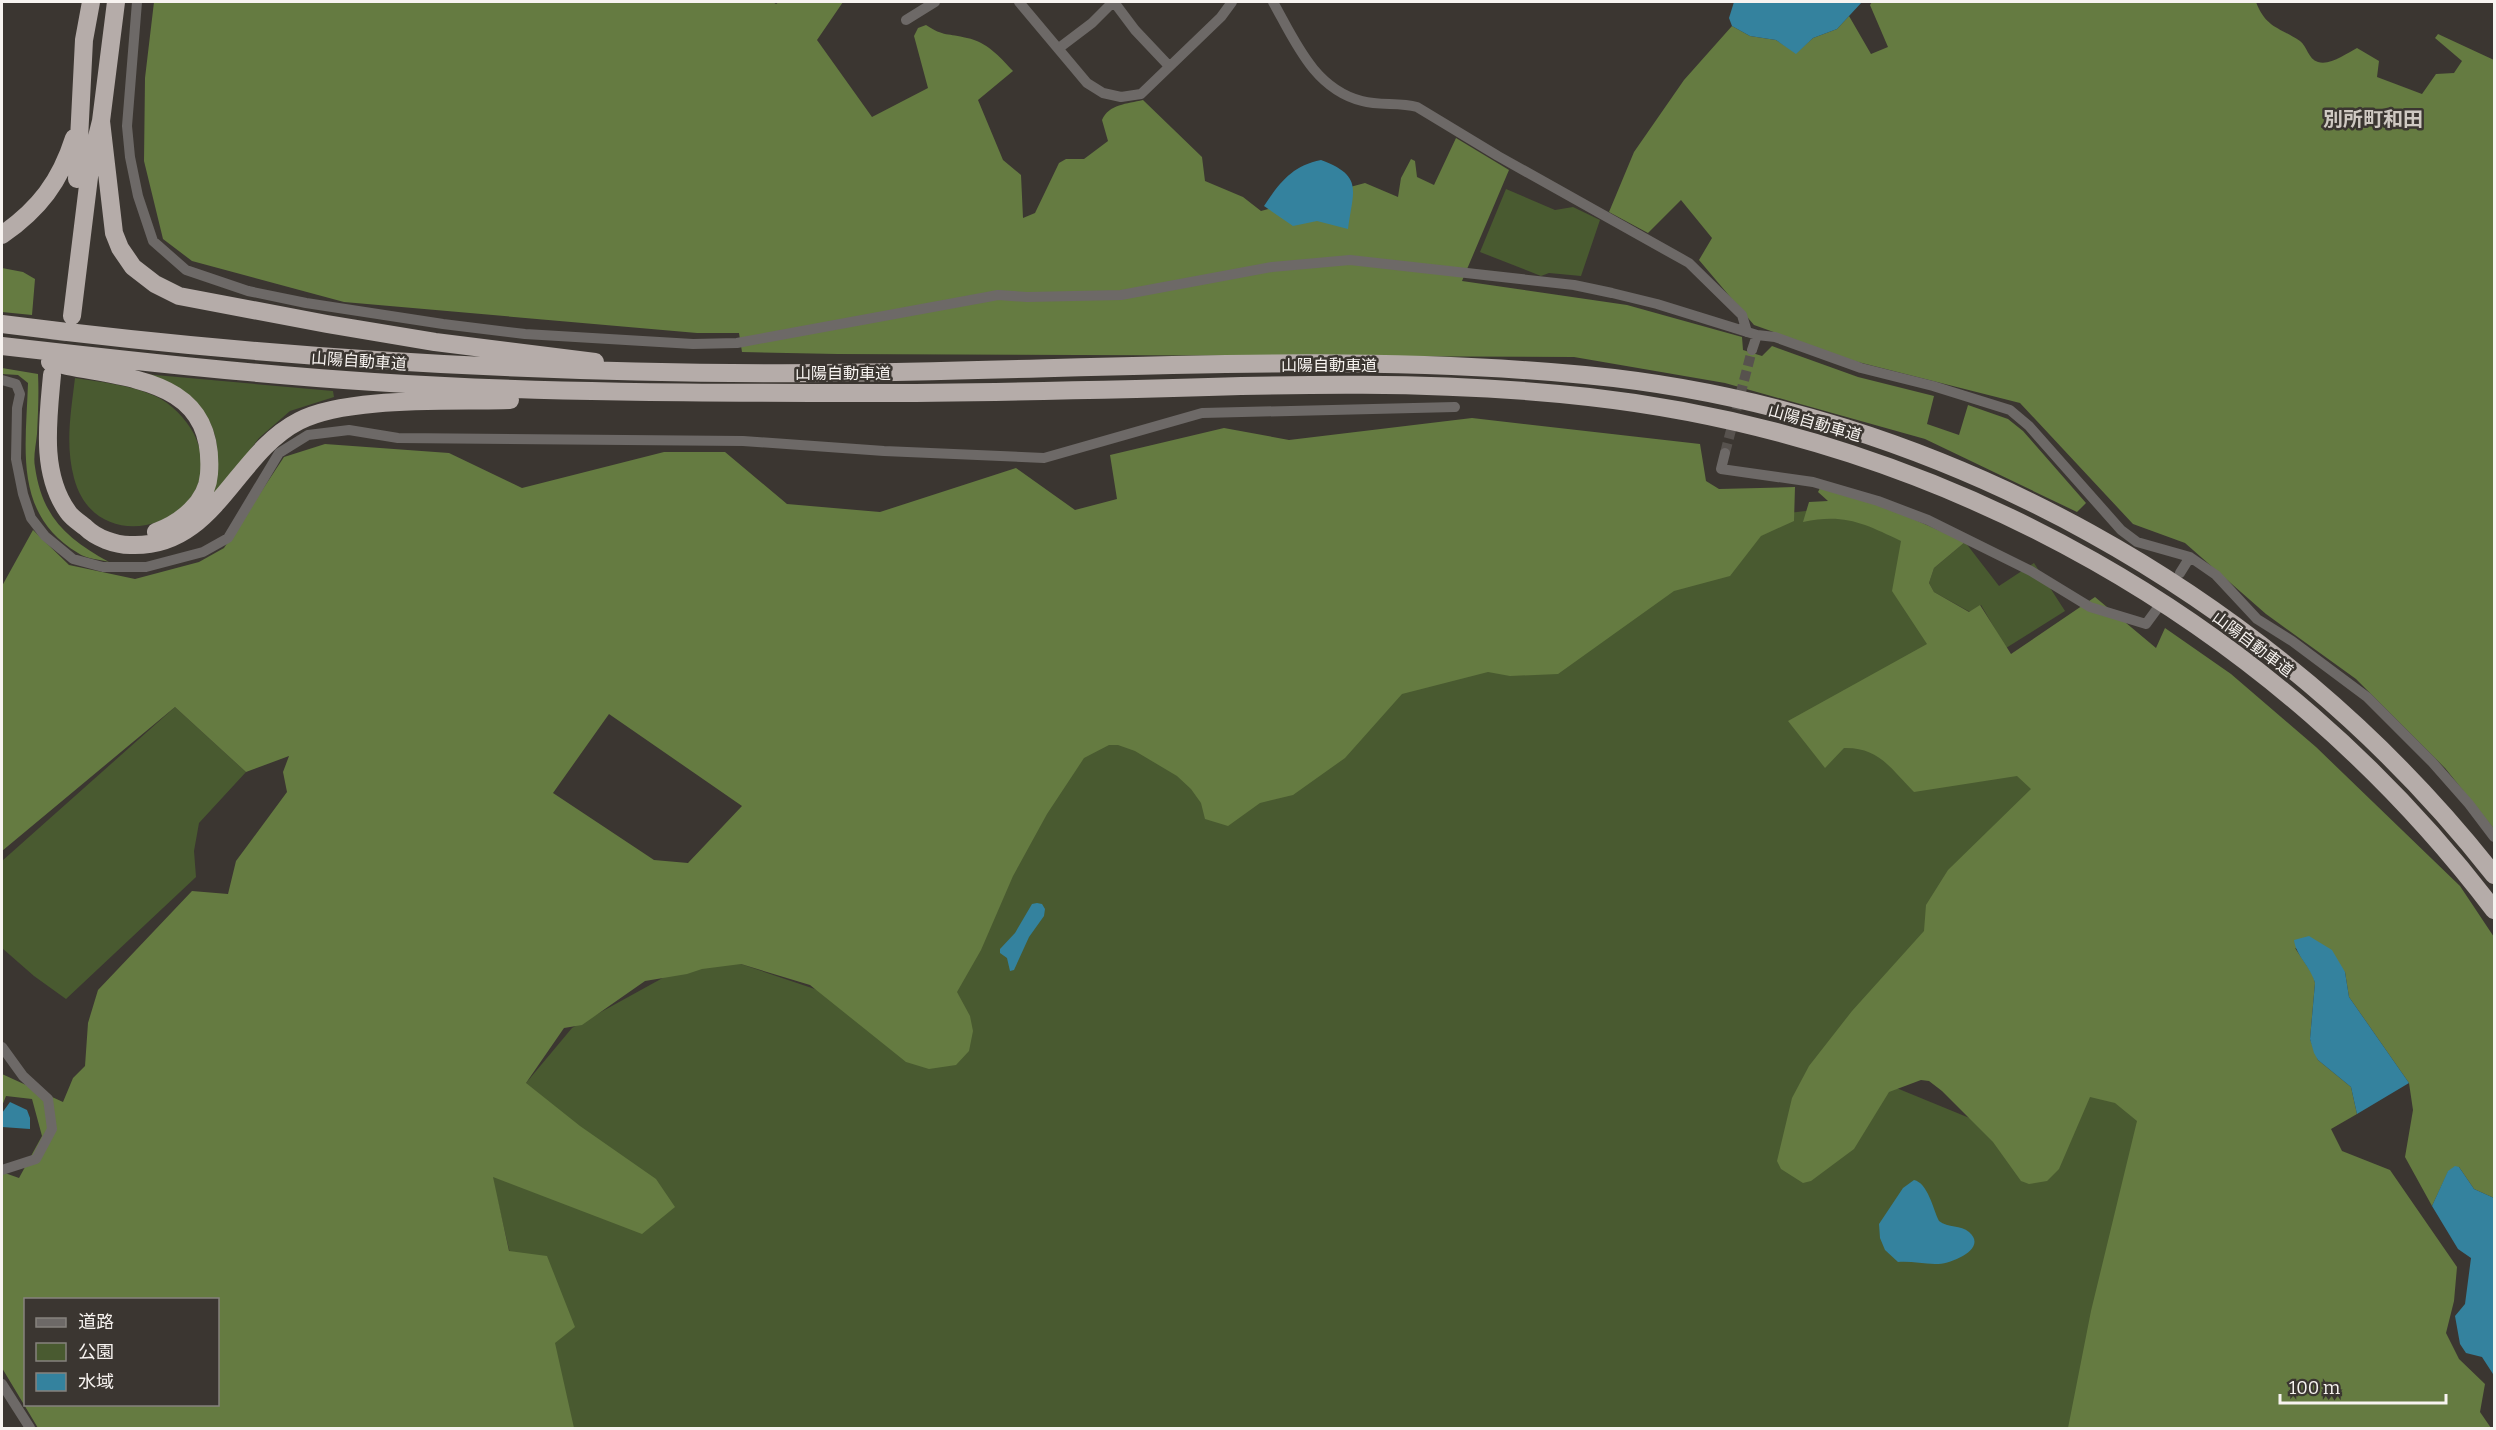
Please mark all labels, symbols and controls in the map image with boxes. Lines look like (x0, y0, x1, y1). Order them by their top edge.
district label: 別所町和田 (2323, 107, 2423, 131)
street label: 山陽自動車道 (310, 348, 408, 374)
street label: 山陽自動車道 (1281, 356, 1377, 375)
street label: 山陽自動車道 (795, 364, 891, 383)
street label: 山陽自動車道 (1766, 401, 1864, 445)
street label: 山陽自動車道 (2209, 608, 2297, 680)
legend (24, 1298, 219, 1406)
text: 道路 (78, 1311, 114, 1333)
text: 公園 (78, 1341, 114, 1363)
scale bar (2280, 1367, 2446, 1405)
text: 水域 (78, 1371, 114, 1393)
text: 100 m (2289, 1377, 2340, 1399)

